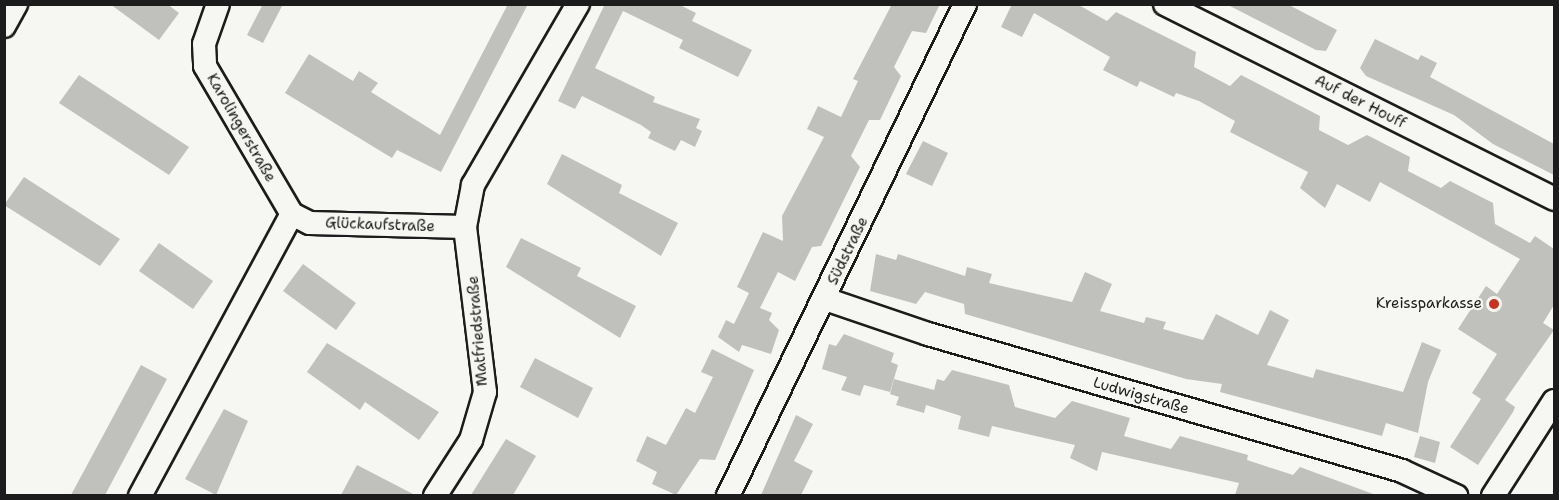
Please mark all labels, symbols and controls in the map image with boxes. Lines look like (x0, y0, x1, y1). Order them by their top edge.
street label: Karolingerstraße (203, 71, 279, 185)
street label: Auf der Houff (1311, 71, 1409, 133)
street label: Glückaufstraße (325, 214, 435, 236)
street label: Südstraße (824, 214, 872, 288)
street label: Matfriedstraße (464, 275, 492, 387)
place label: Kreissparkasse (1376, 295, 1482, 313)
marker: Kreissparkasse (1487, 297, 1501, 311)
street label: Ludwigstraße (1091, 374, 1191, 418)

